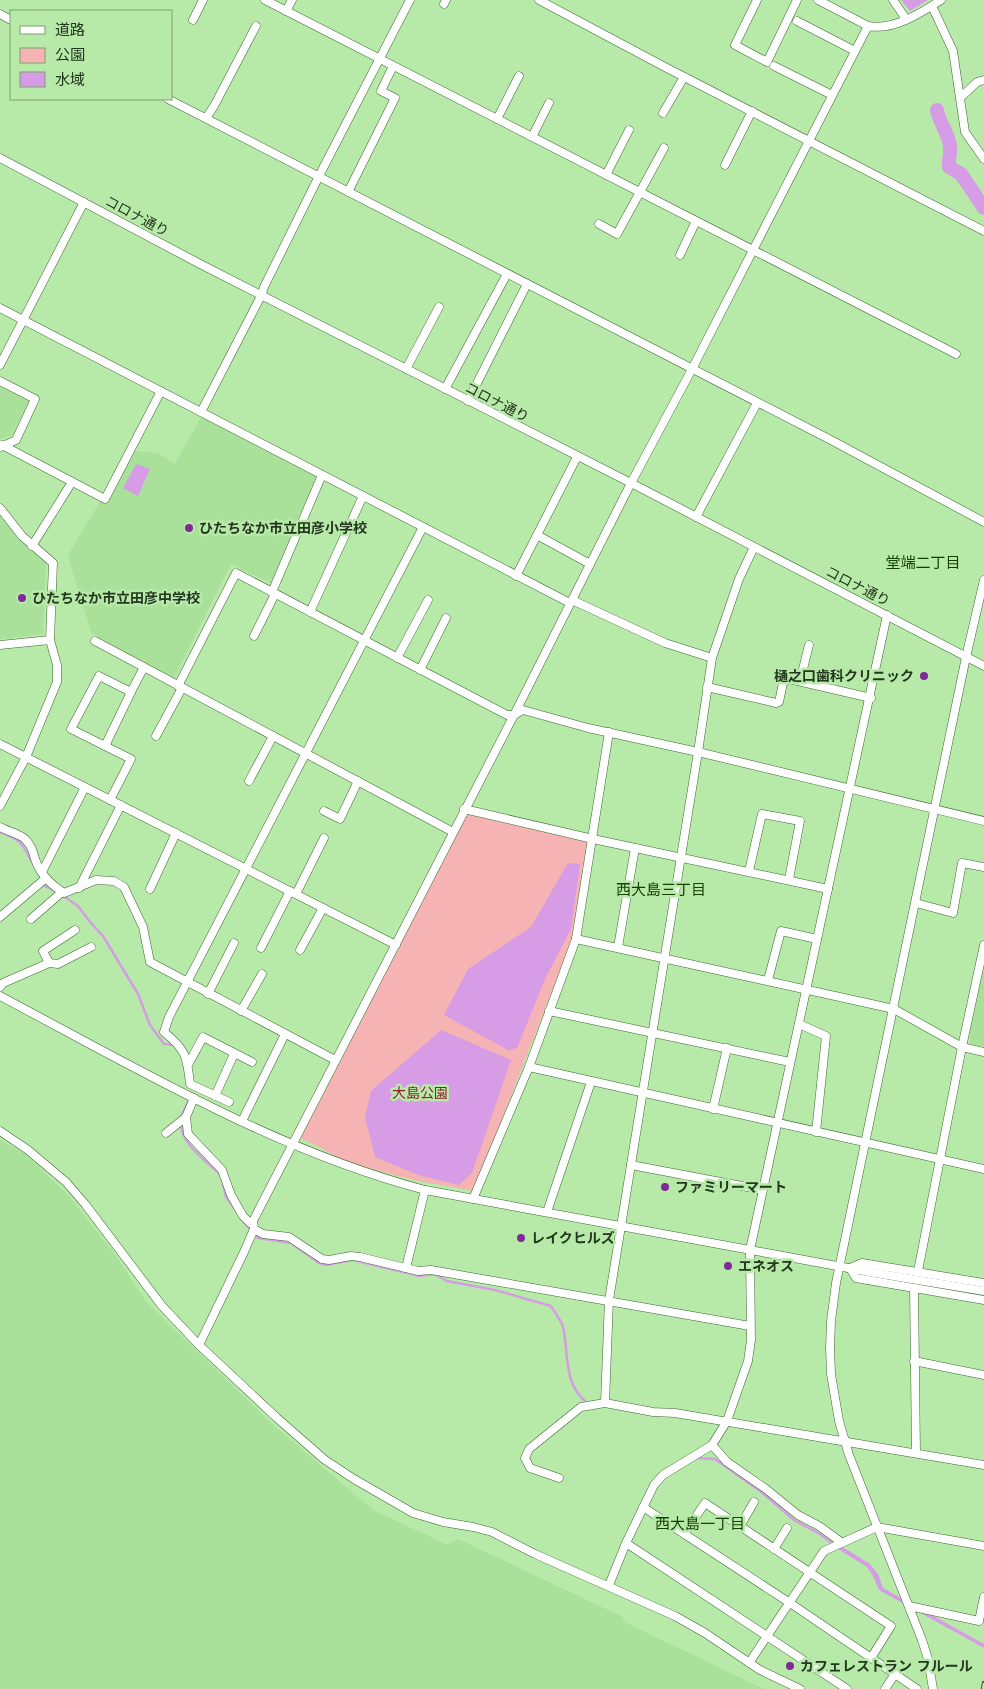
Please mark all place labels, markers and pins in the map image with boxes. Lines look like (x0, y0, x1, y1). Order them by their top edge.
place label: ひたちなか市立田彦小学校 (199, 520, 367, 536)
marker: ひたちなか市立田彦小学校 (183, 522, 195, 534)
place label: ひたちなか市立田彦中学校 (32, 590, 200, 606)
marker: ひたちなか市立田彦中学校 (16, 592, 28, 604)
place label: 樋之口歯科クリニック (774, 668, 914, 684)
marker: 樋之口歯科クリニック (918, 670, 930, 682)
place label: ファミリーマート (675, 1179, 787, 1195)
marker: ファミリーマート (659, 1181, 671, 1193)
place label: レイクヒルズ (531, 1230, 615, 1246)
marker: レイクヒルズ (515, 1232, 527, 1244)
place label: エネオス (738, 1258, 794, 1274)
marker: エネオス (722, 1260, 734, 1272)
place label: カフェレストラン フルール (800, 1658, 973, 1674)
marker: カフェレストラン フルール (784, 1660, 796, 1672)

